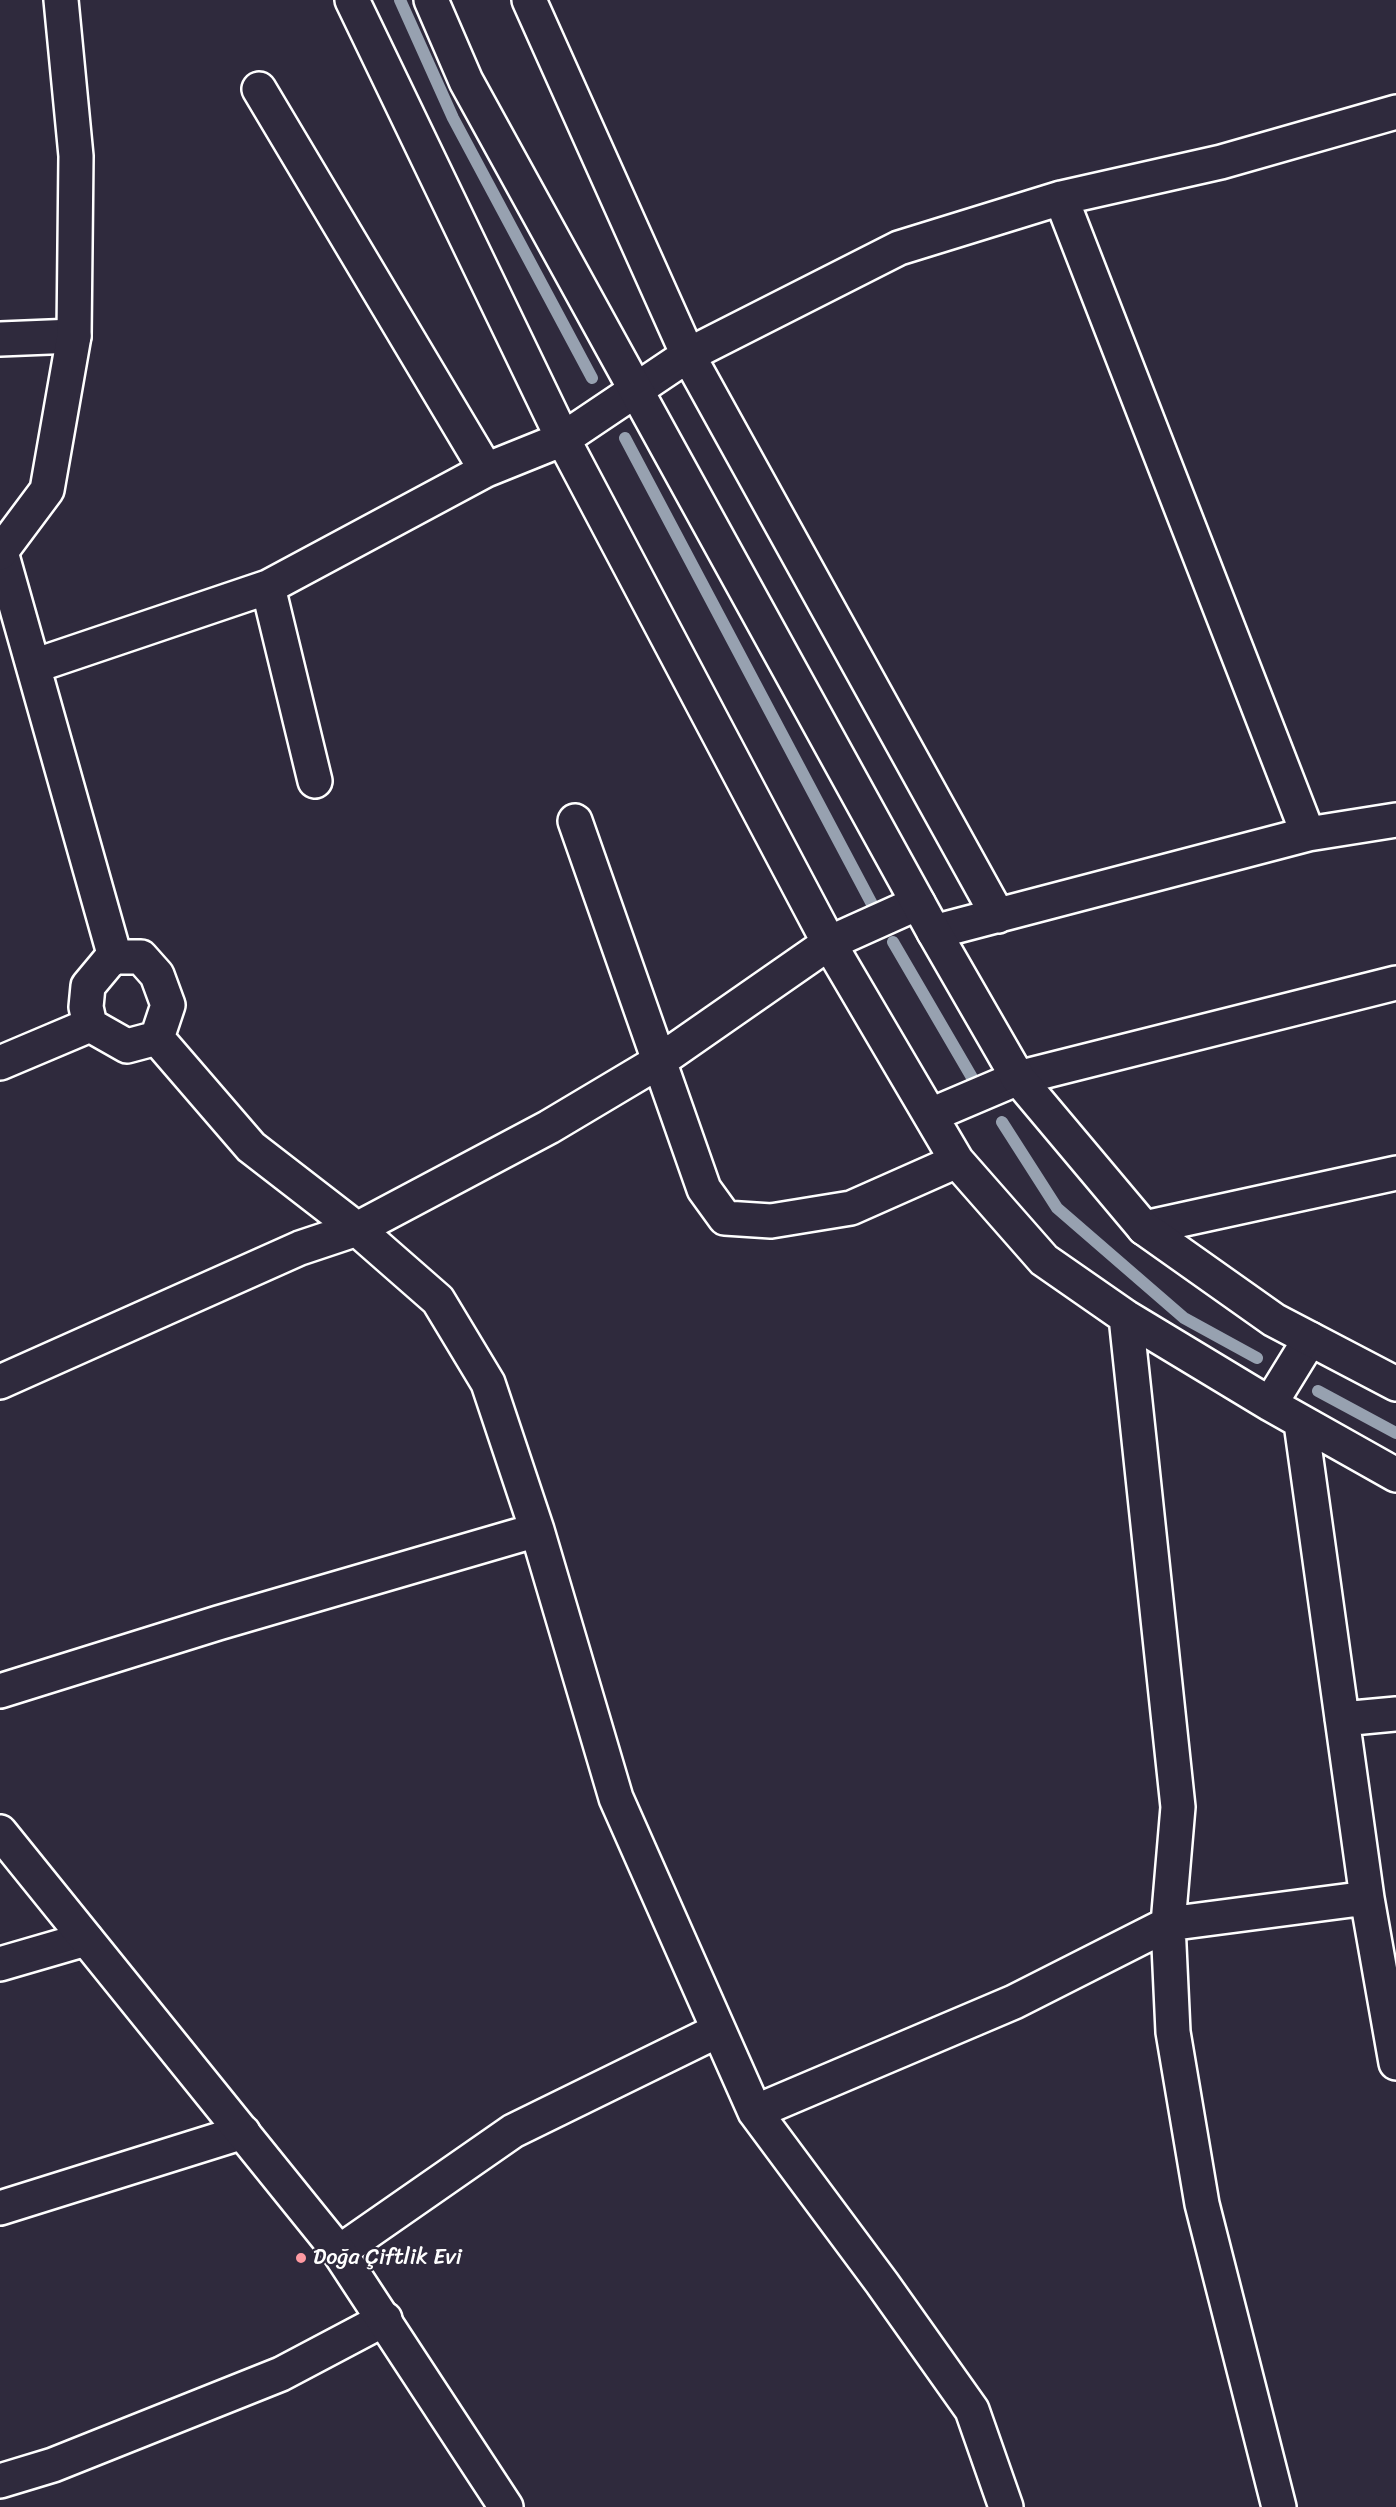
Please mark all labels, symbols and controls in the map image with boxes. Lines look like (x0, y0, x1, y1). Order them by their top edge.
place label: Doğa Çiftlik Evi (313, 2245, 462, 2271)
marker: Doğa Çiftlik Evi (294, 2251, 308, 2265)

